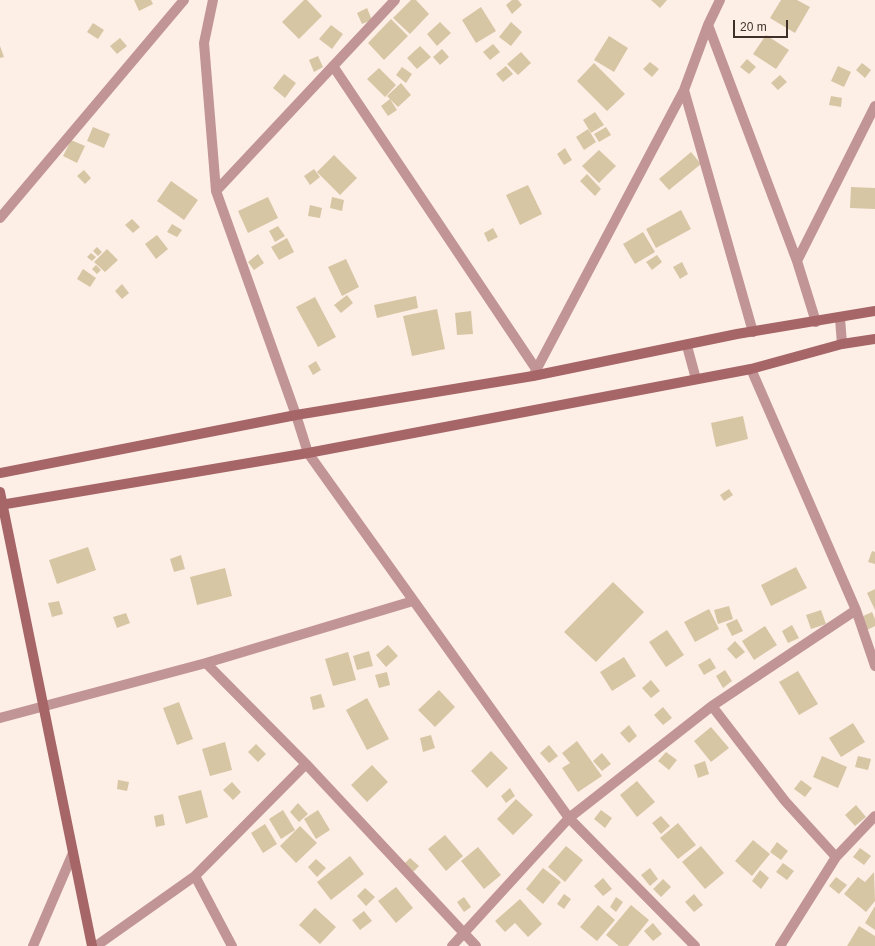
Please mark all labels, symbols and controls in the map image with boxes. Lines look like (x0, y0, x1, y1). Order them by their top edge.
scale bar (735, 12, 790, 38)
text: 20 m (740, 20, 767, 34)

